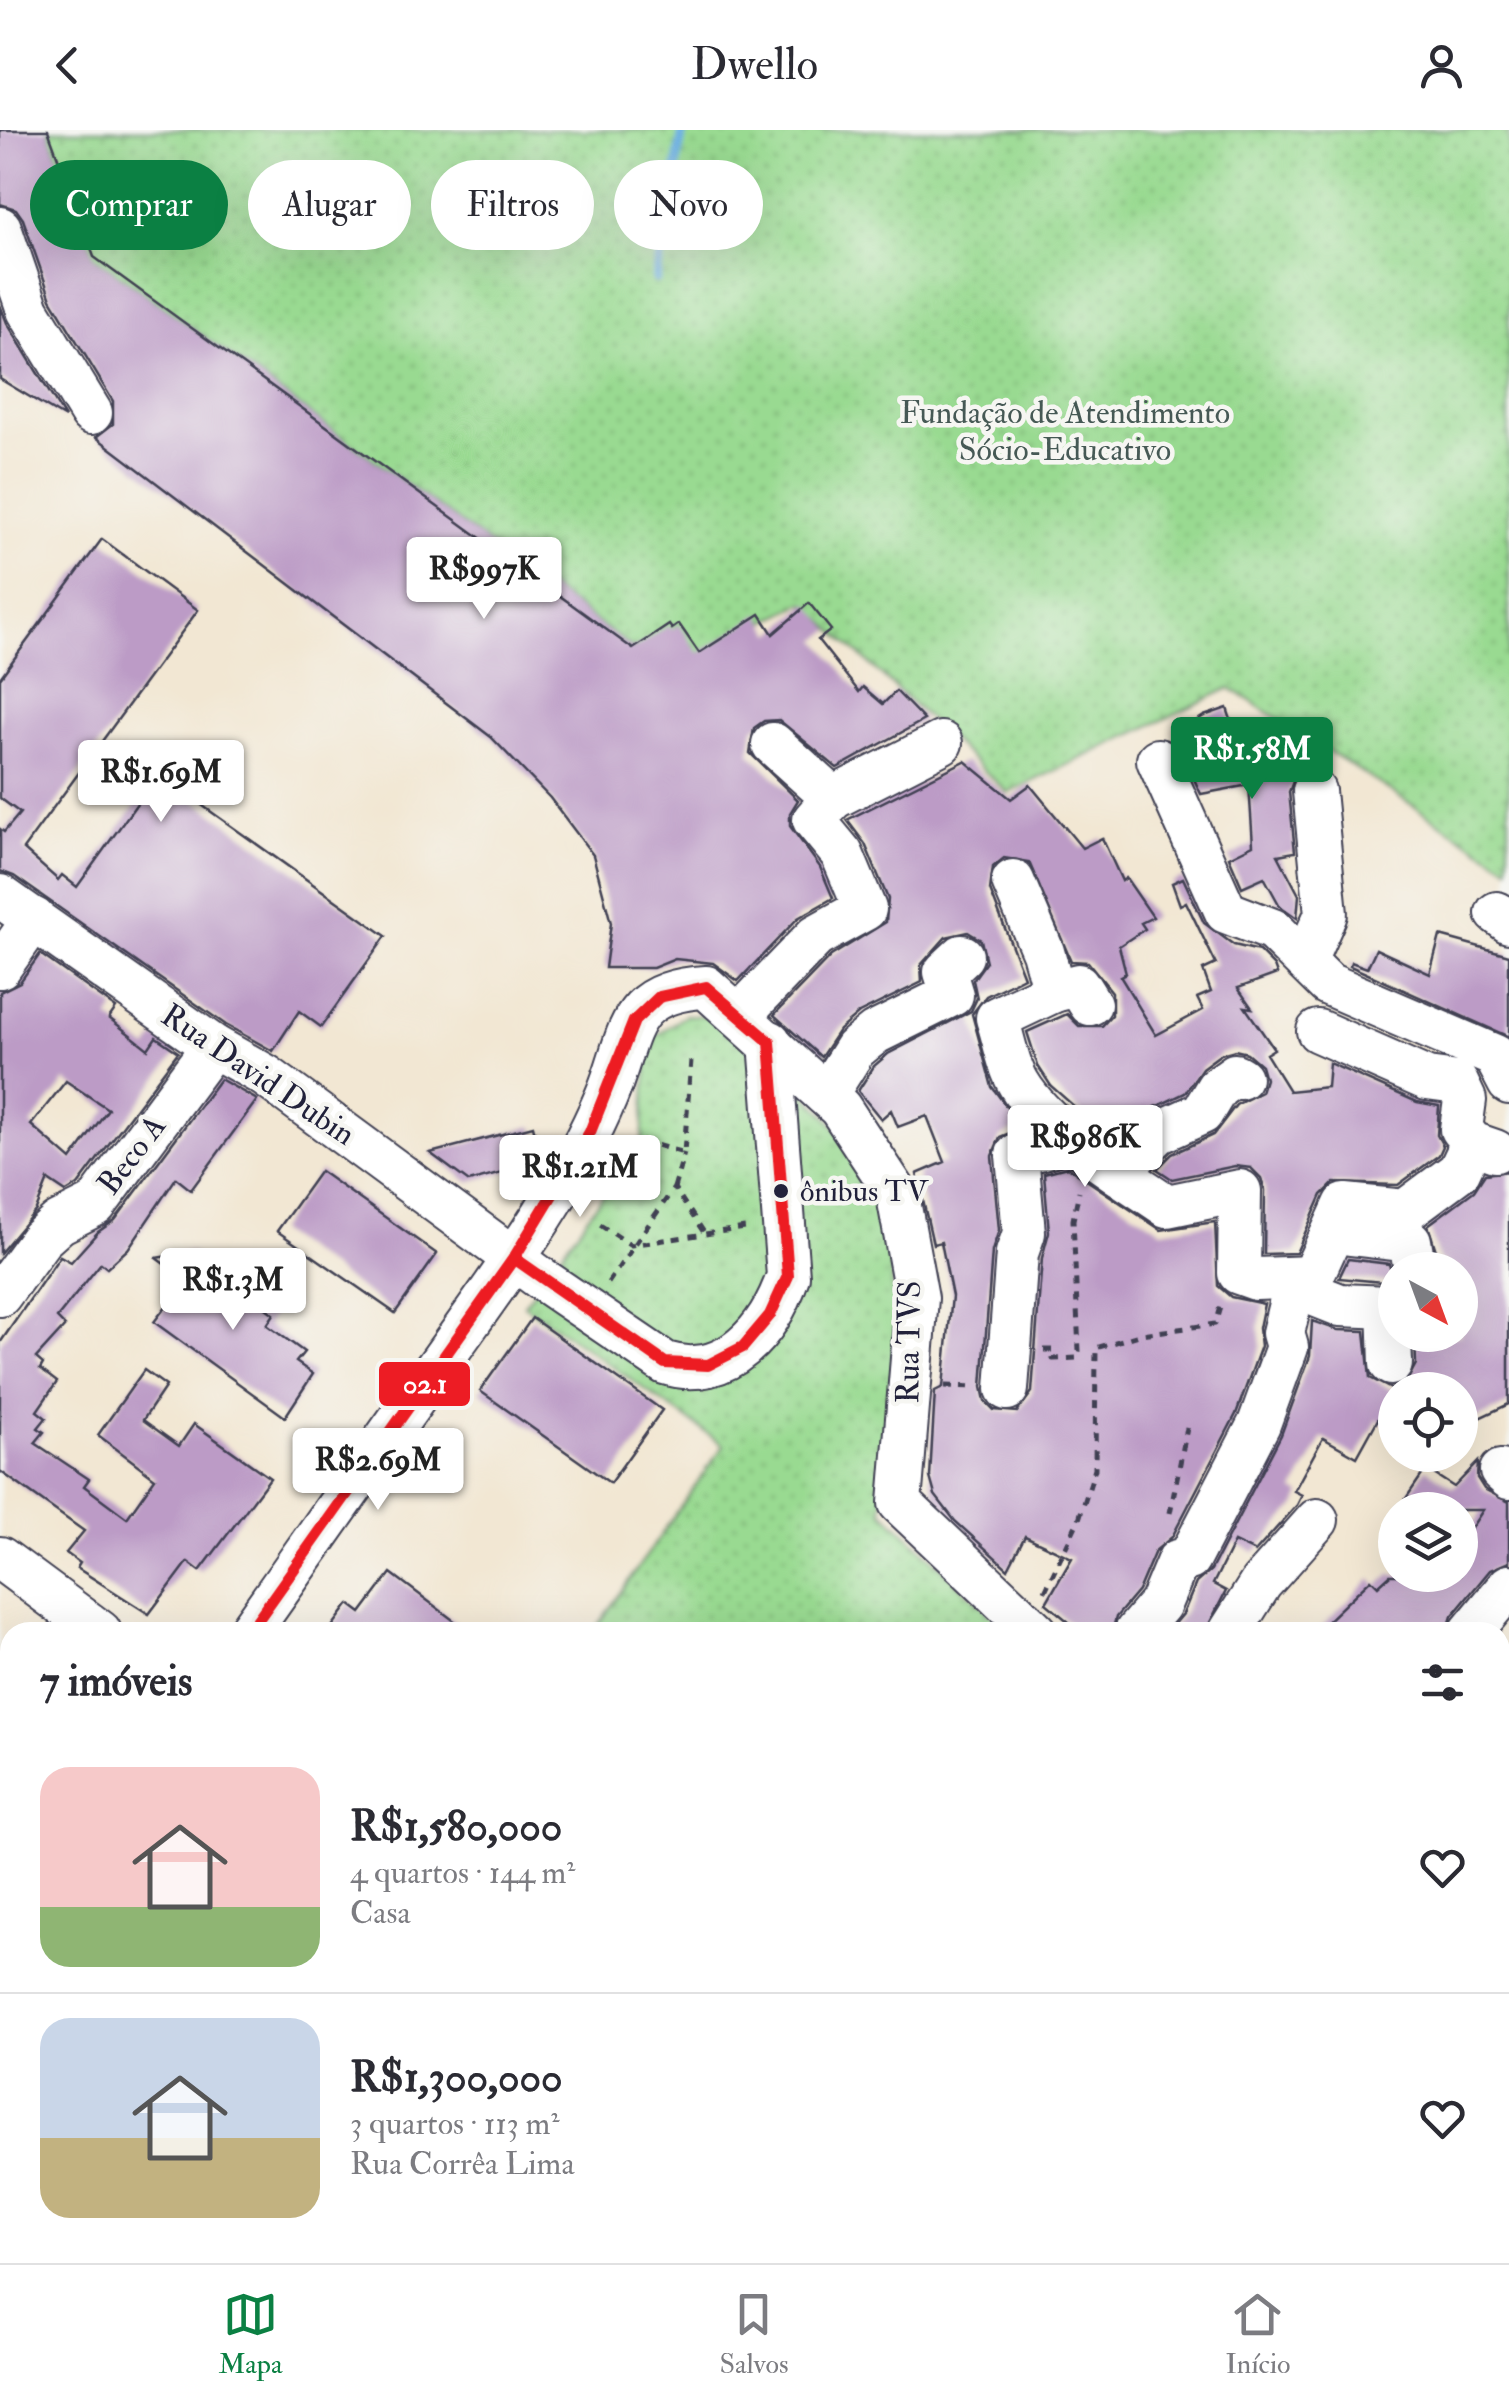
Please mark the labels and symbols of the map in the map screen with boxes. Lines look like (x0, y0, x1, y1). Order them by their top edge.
park label: Fundação de Atendimento Sócio-Educativo (900, 393, 1230, 470)
pin: R$997K (403, 537, 565, 622)
pin: R$1.58M (1160, 717, 1344, 802)
pin: R$1.69M (69, 740, 253, 825)
street label: Rua David Dubin (153, 995, 363, 1155)
pin: R$986K (1004, 1105, 1166, 1190)
street label: Beco A (89, 1107, 175, 1203)
pin: R$1.21M (488, 1135, 672, 1220)
place label: ônibus TV (800, 1173, 930, 1210)
marker: ônibus TV (771, 1181, 791, 1201)
pin: R$1.3M (152, 1248, 314, 1333)
north arrow (1378, 1252, 1478, 1352)
street label: Rua TVS (888, 1280, 930, 1404)
line badge: 02.1 (377, 1360, 472, 1408)
text: 02.1 (403, 1367, 447, 1402)
pin: R$2.69M (286, 1428, 470, 1513)

